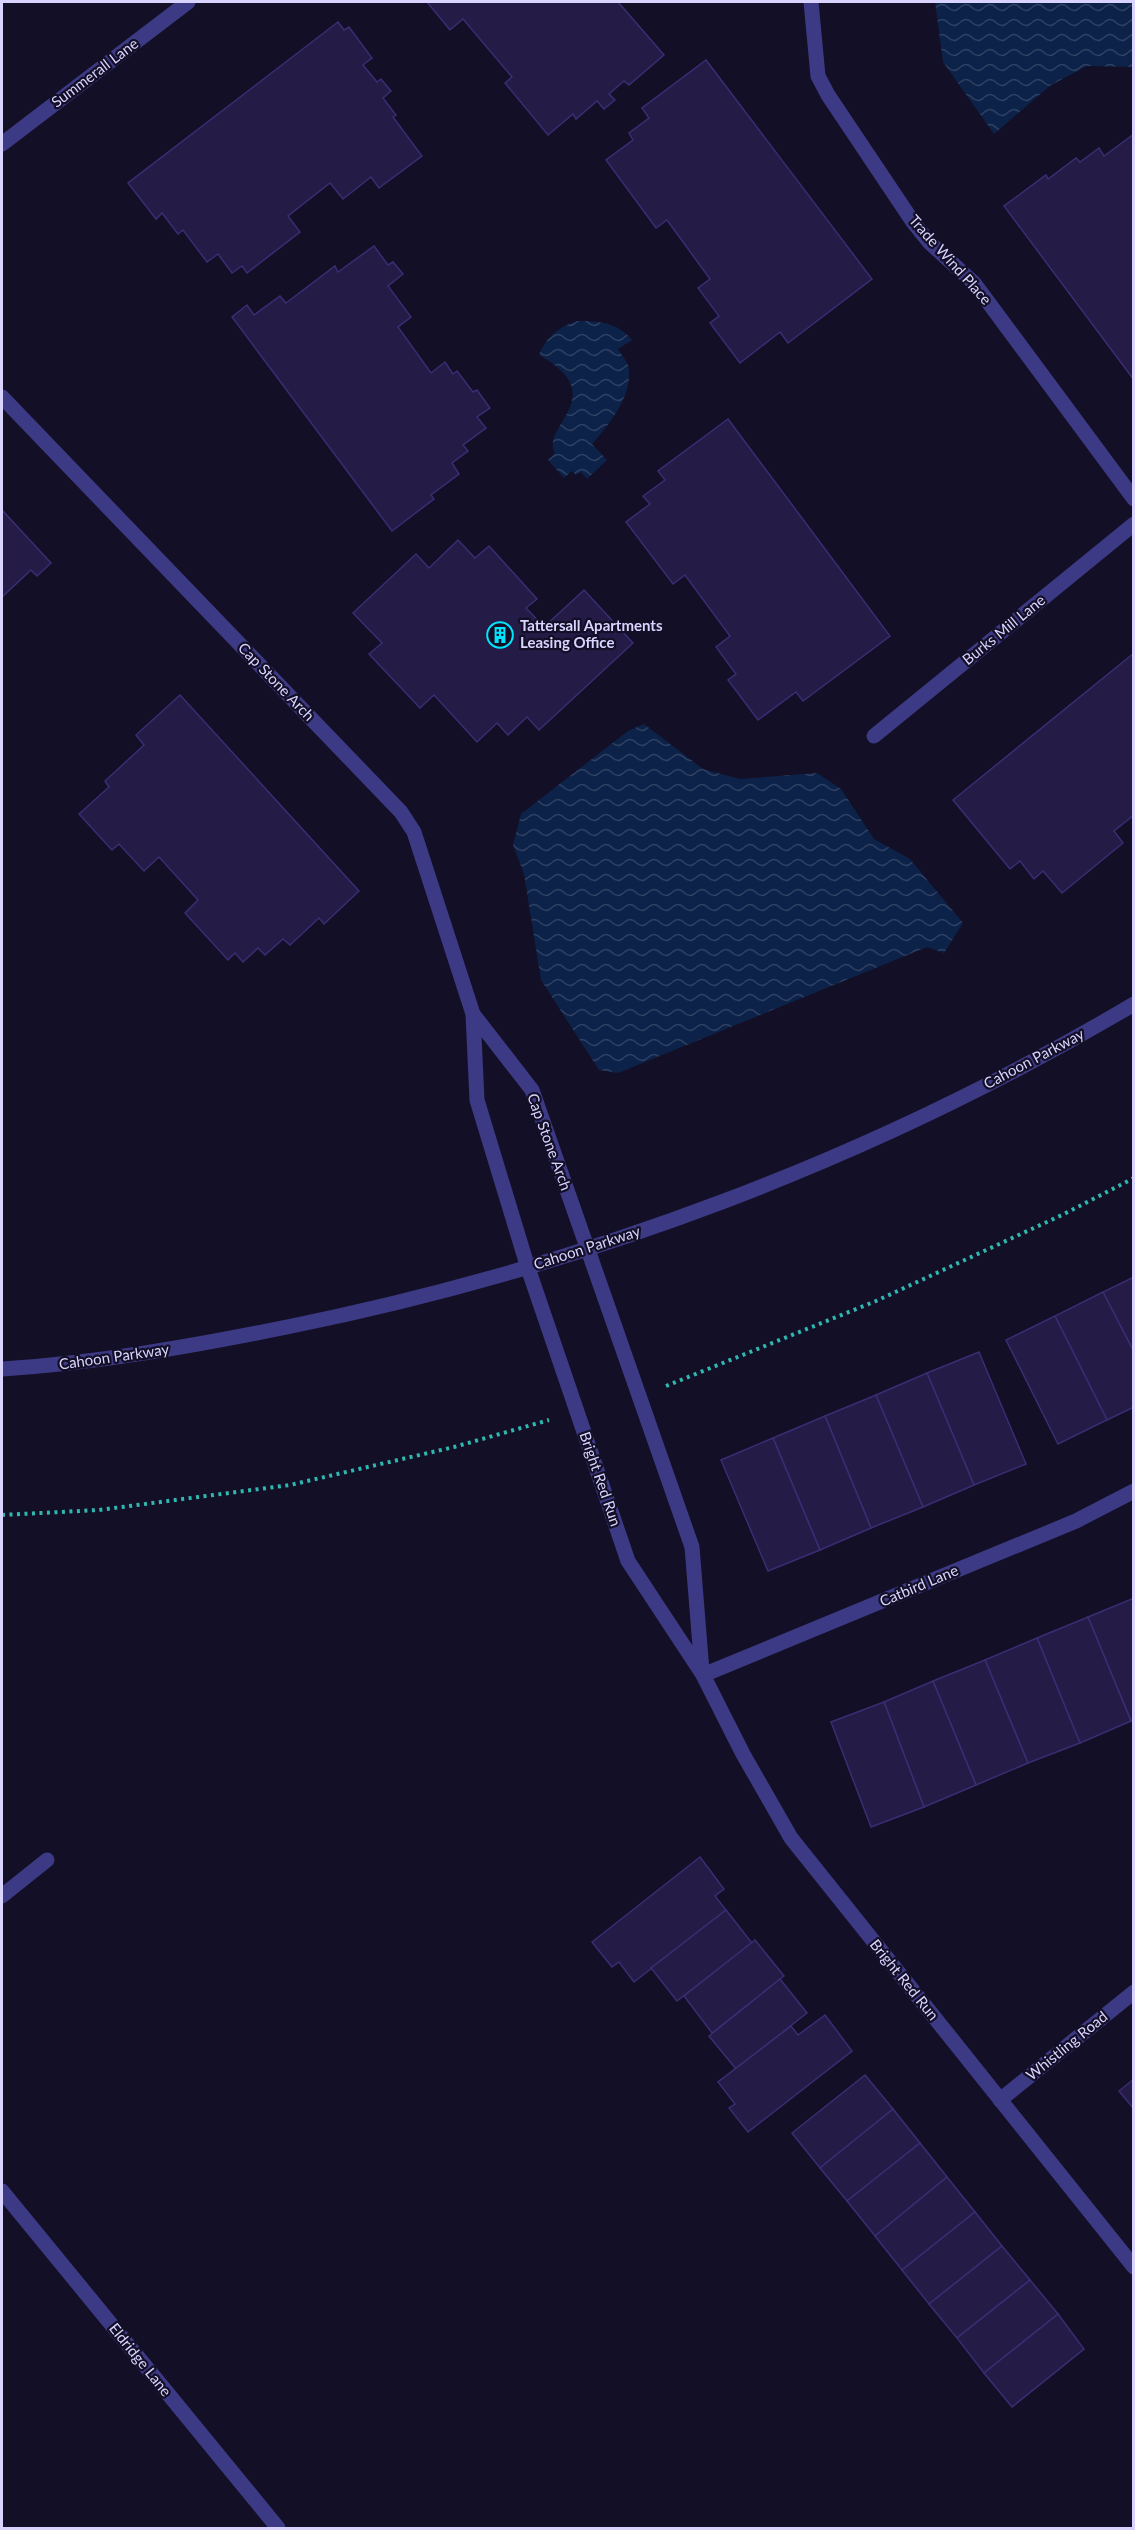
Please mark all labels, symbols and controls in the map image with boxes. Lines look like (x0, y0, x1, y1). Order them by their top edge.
street label: Summerall Lane (47, 34, 141, 111)
street label: Trade Wind Place (906, 211, 996, 308)
street label: Burks Mill Lane (958, 590, 1048, 668)
place label: Tattersall Apartments Leasing Office (520, 616, 663, 651)
building icon: Tattersall Apartments Leasing Office (485, 620, 515, 650)
street label: Cap Stone Arch (235, 638, 319, 724)
street label: Cahoon Parkway (980, 1024, 1087, 1092)
street label: Cap Stone Arch (524, 1091, 576, 1193)
street label: Cahoon Parkway (531, 1221, 643, 1273)
street label: Cahoon Parkway (58, 1339, 170, 1373)
street label: Bright Red Run (576, 1429, 626, 1528)
street label: Catbird Lane (877, 1560, 961, 1610)
street label: Bright Red Run (867, 1935, 943, 2023)
street label: Whistling Road (1022, 2007, 1111, 2084)
street label: Eldridge Lane (106, 2319, 176, 2400)

